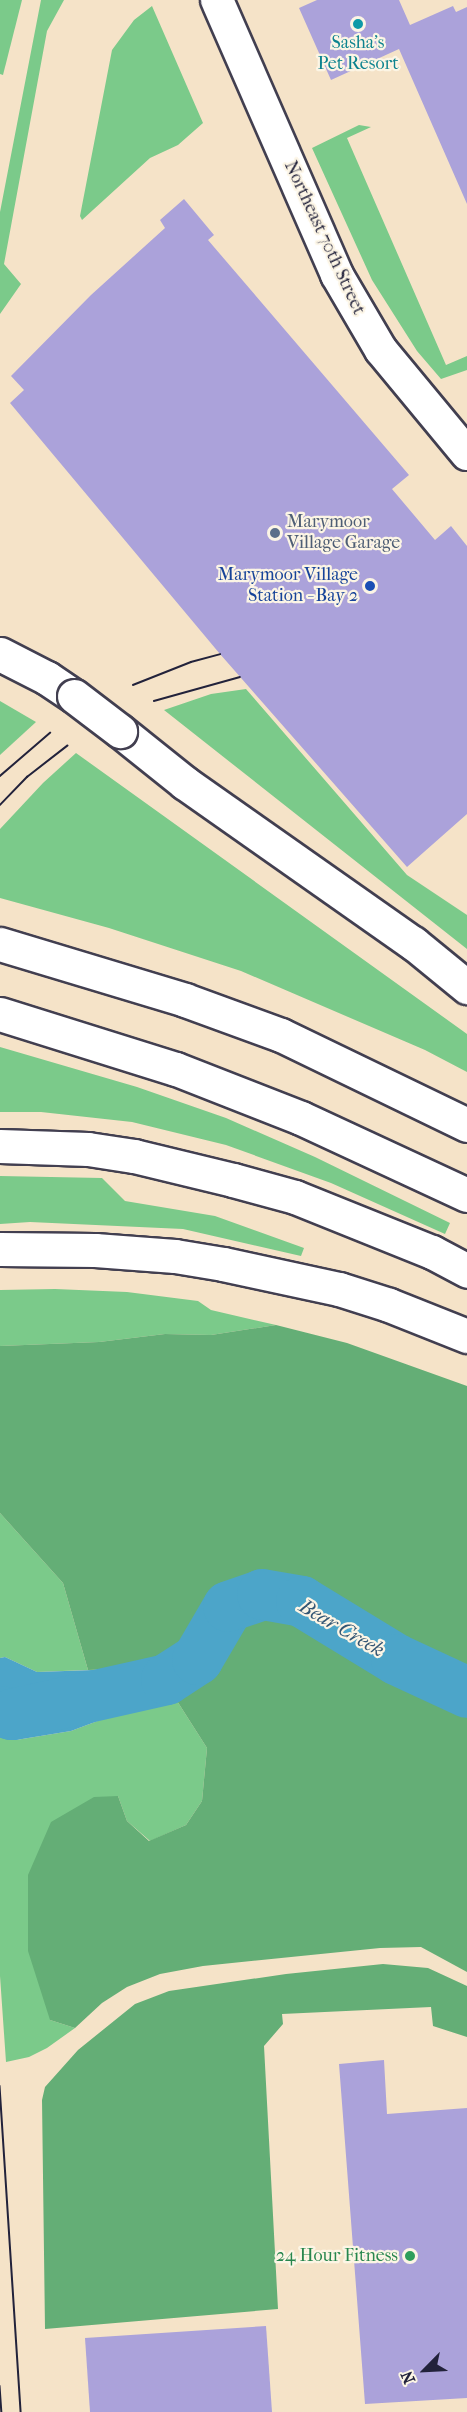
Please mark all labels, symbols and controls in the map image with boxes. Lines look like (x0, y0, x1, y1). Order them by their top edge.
marker: Sasha's Pet Resort (351, 17, 365, 31)
place label: Sasha's Pet Resort (317, 33, 399, 76)
street label: Northeast 70th Street (279, 158, 369, 318)
place label: Marymoor Village Garage (287, 512, 400, 554)
marker: Marymoor Village Garage (268, 526, 282, 540)
place label: Marymoor Village Station - Bay 2 (218, 565, 358, 608)
marker: Marymoor Village Station - Bay 2 (363, 579, 377, 593)
water label: Bear Creek (295, 1594, 389, 1662)
place label: 24 Hour Fitness (276, 2245, 398, 2267)
marker: 24 Hour Fitness (403, 2249, 417, 2263)
north arrow (395, 2340, 455, 2400)
text: N (397, 2368, 419, 2387)

